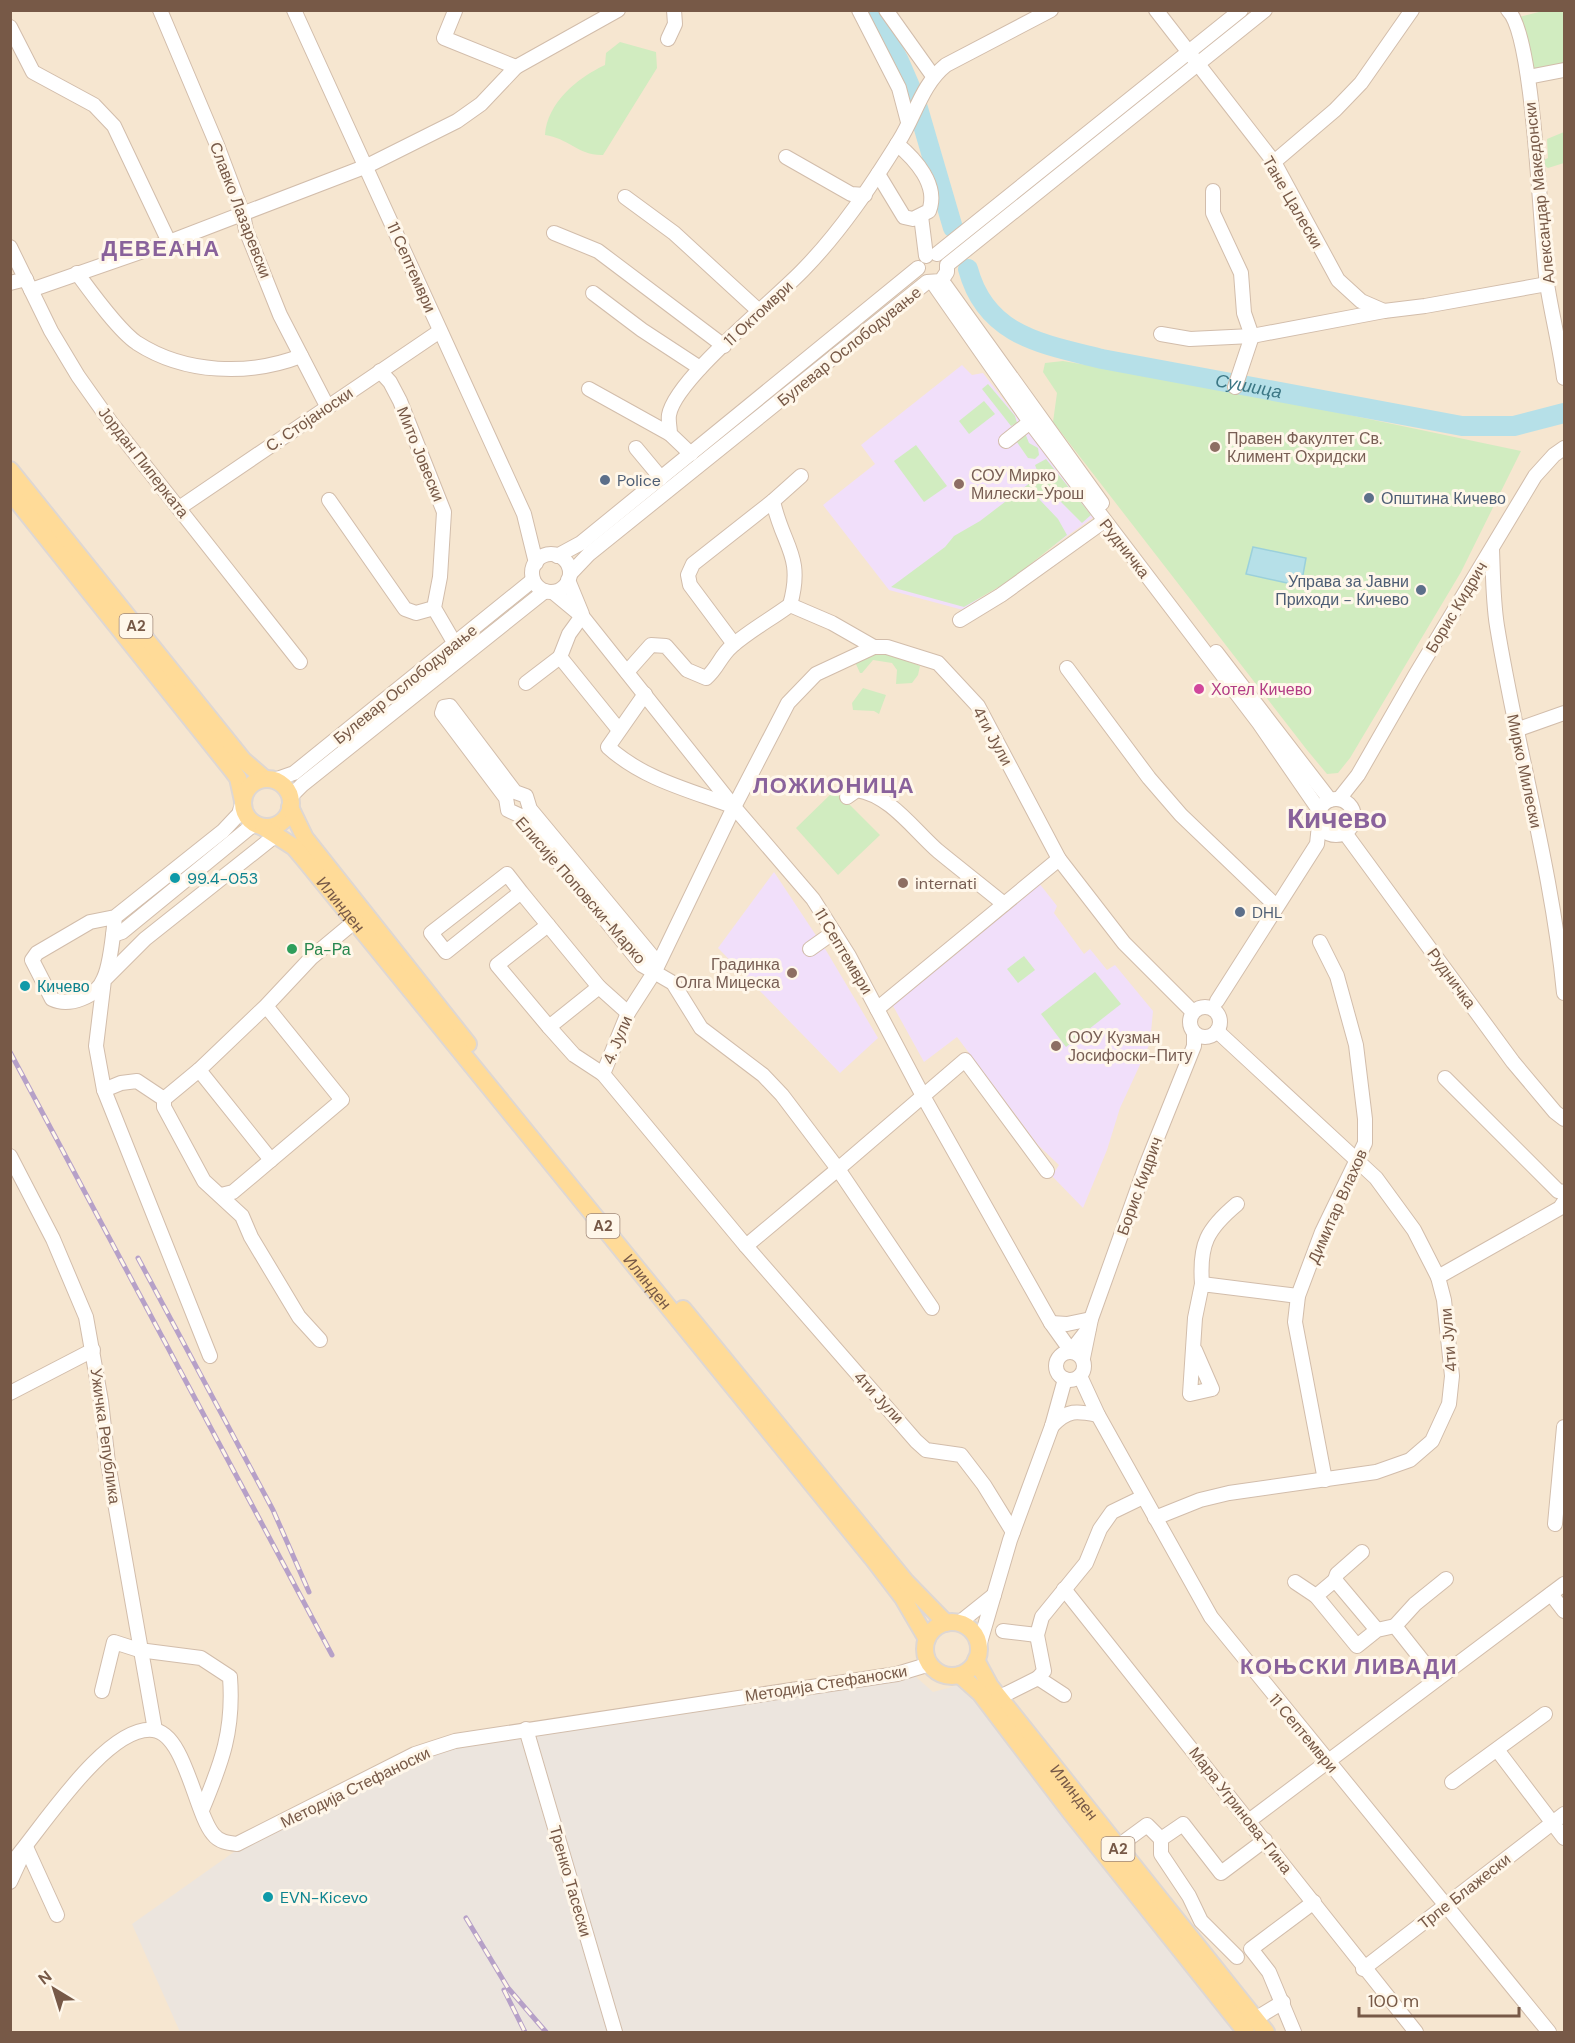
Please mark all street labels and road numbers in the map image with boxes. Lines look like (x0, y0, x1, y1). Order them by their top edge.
street label: Александар Македонски (1520, 101, 1559, 285)
street label: Славко Лазаревски (205, 139, 276, 281)
street label: Тане Цалески (1258, 152, 1327, 252)
street label: 11 Септември (382, 219, 441, 316)
street label: 11 Октомври (719, 276, 797, 351)
street label: Булевар Ослободување (773, 282, 926, 411)
street label: С. Стојаноски (262, 383, 357, 456)
street label: Јордан Пиперката (94, 402, 194, 522)
street label: Мито Јовески (392, 404, 449, 505)
street label: Рудничка (1095, 514, 1154, 582)
street label: Борис Кидрич (1421, 558, 1492, 657)
road number: A2 (120, 614, 152, 638)
street label: Булевар Ослободување (329, 620, 482, 749)
street label: 4ти Јули (968, 703, 1017, 769)
street label: Мирко Милески (1502, 712, 1547, 830)
street label: Елисије Поповски-Марко (511, 812, 651, 969)
street label: Илинден (312, 872, 369, 937)
street label: 11 Септември (810, 904, 877, 998)
street label: Рудничка (1423, 944, 1481, 1013)
street label: 4. Јули (598, 1013, 637, 1068)
street label: Борис Кидрич (1112, 1134, 1167, 1238)
street label: Димитар Влахов (1303, 1146, 1372, 1267)
road number: A2 (586, 1214, 620, 1238)
street label: Илинден (618, 1250, 676, 1314)
street label: 4ти Јули (1435, 1307, 1462, 1373)
street label: Ужичка Република (86, 1367, 125, 1505)
street label: 4ти Јули (849, 1367, 908, 1428)
street label: Методија Стефаноски (743, 1660, 909, 1707)
street label: 11 Септември (1264, 1690, 1343, 1777)
street label: Методија Стефаноски (277, 1742, 433, 1833)
street label: Мара Угринова-Гина (1184, 1743, 1297, 1878)
street label: Илинден (1045, 1760, 1103, 1824)
street label: Тренко Тасески (545, 1823, 596, 1939)
road number: A2 (1102, 1837, 1134, 1861)
street label: Трпе Блажески (1414, 1849, 1515, 1934)

